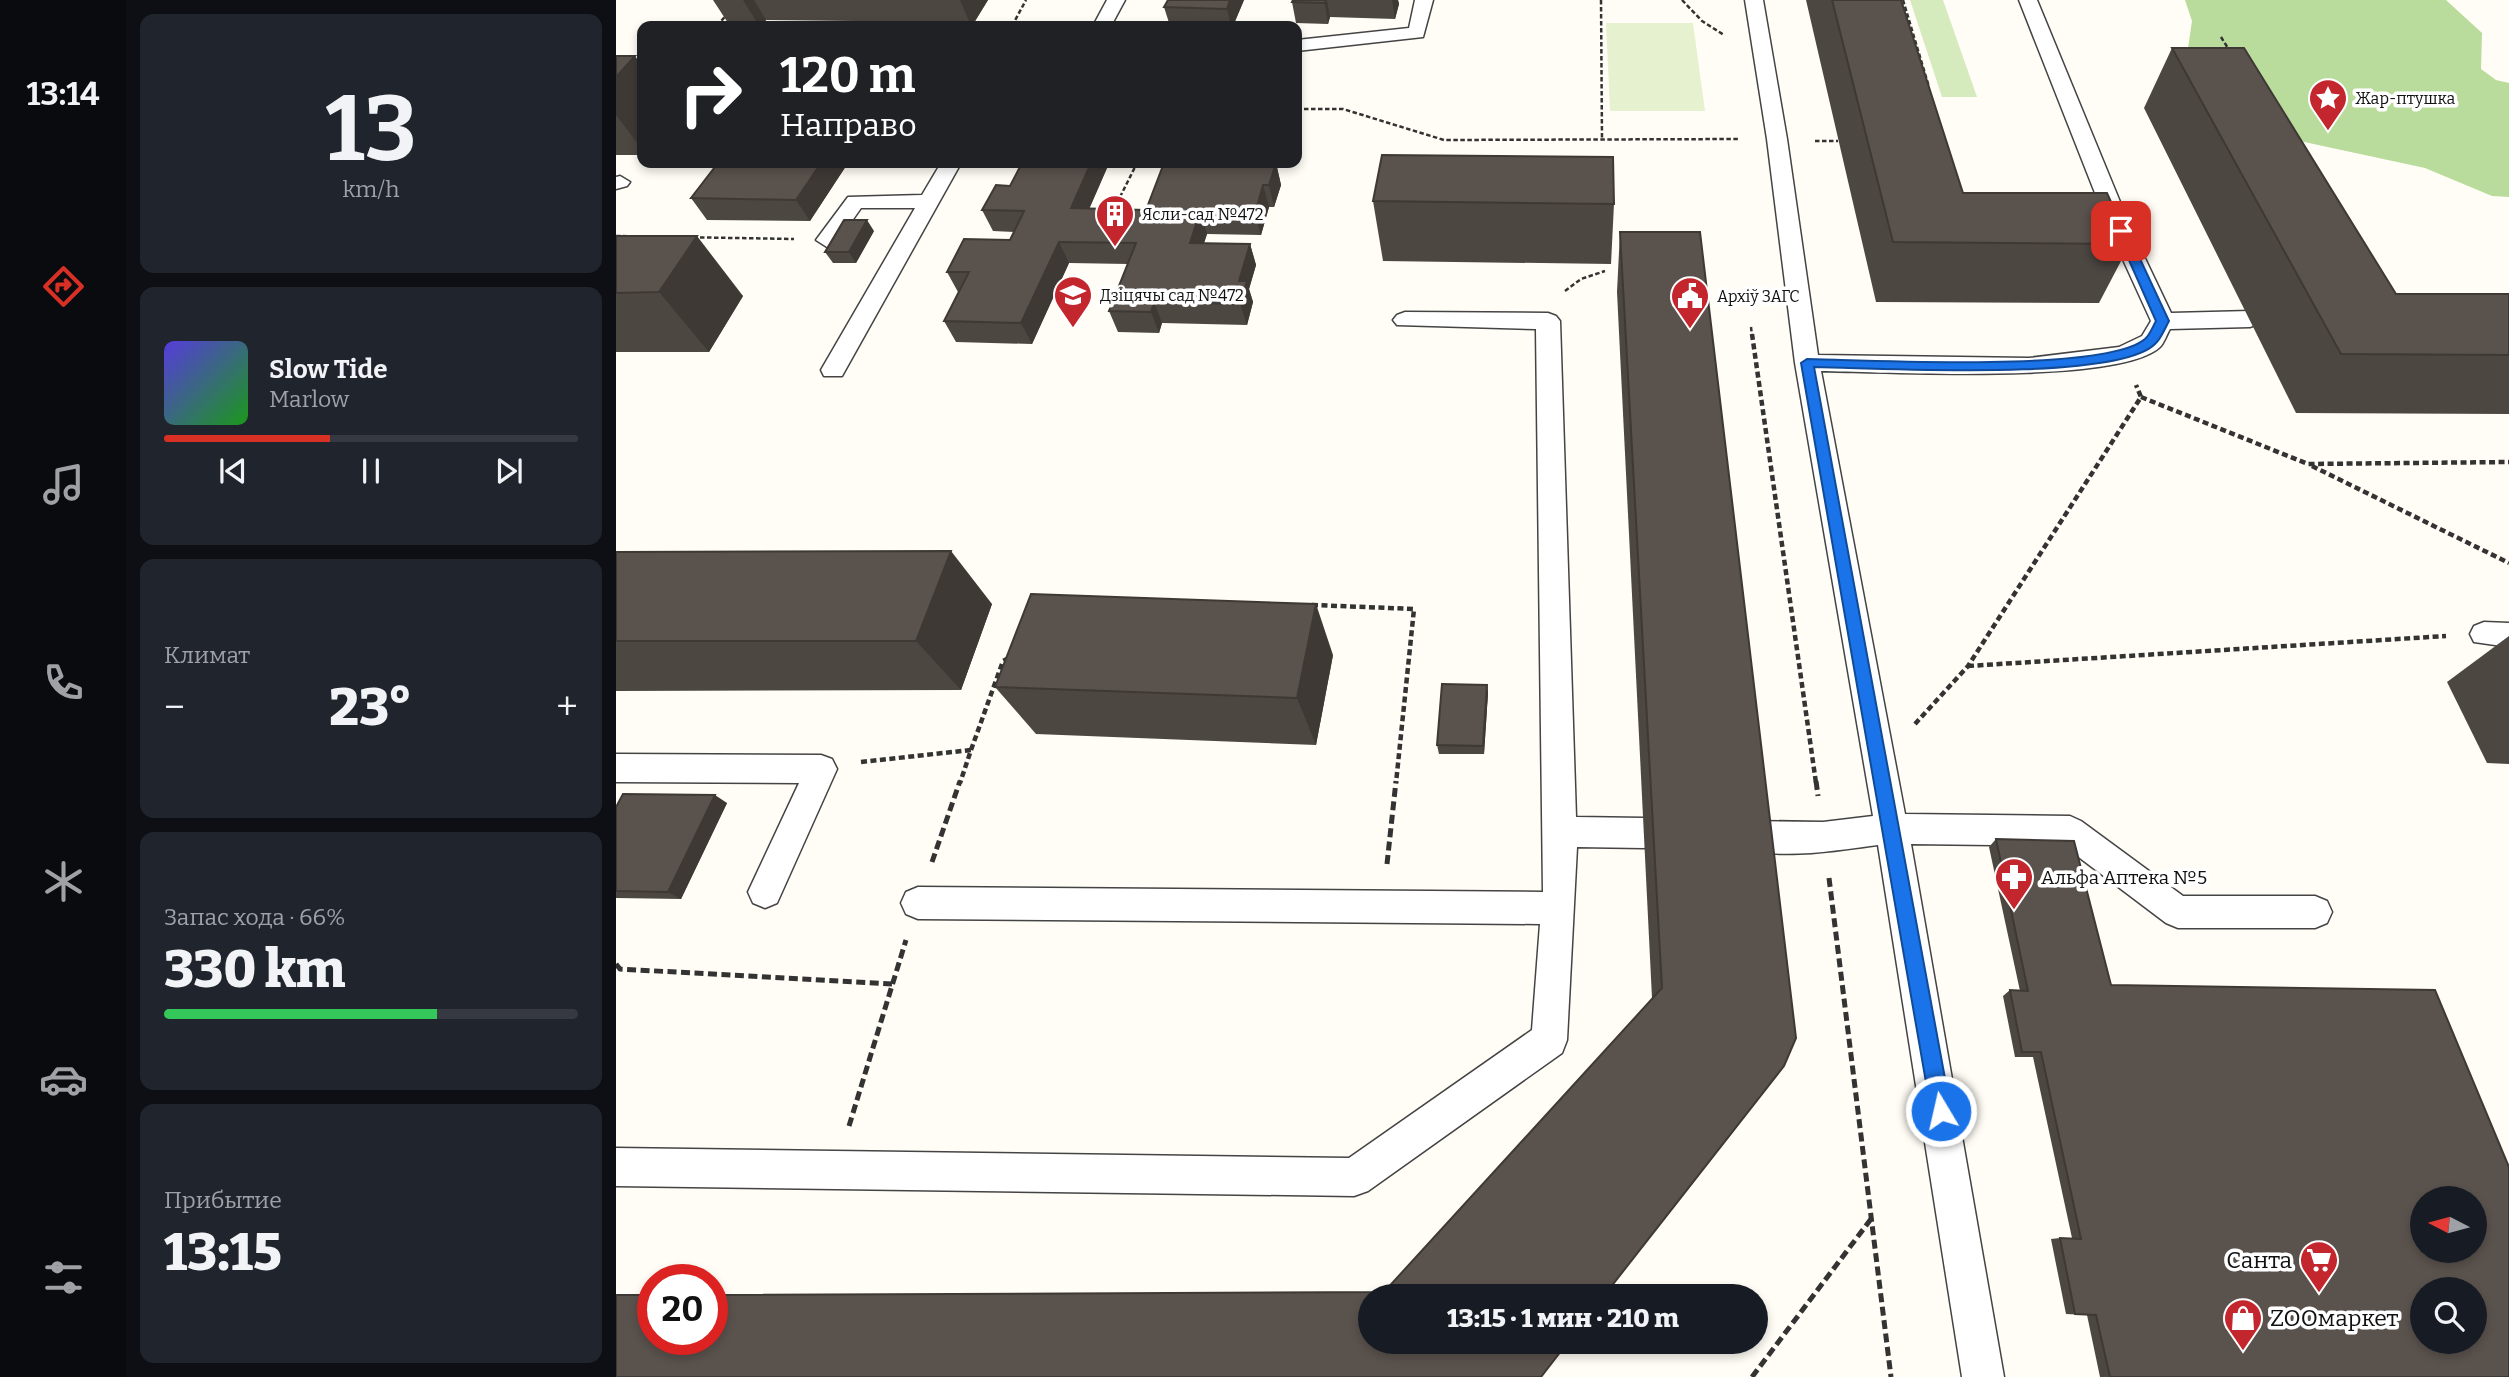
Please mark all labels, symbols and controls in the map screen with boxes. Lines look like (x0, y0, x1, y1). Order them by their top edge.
text: 120 m (780, 46, 915, 105)
icon: right (665, 49, 756, 140)
text: 13:14 (26, 75, 100, 113)
text: 13 (325, 75, 417, 184)
place icon: Жар-птушка (2307, 77, 2349, 132)
place label: Жар-птушка (2355, 89, 2456, 108)
text: Направо (780, 106, 917, 144)
text: km/h (343, 175, 399, 203)
building icon: Ясли-сад №472 (1094, 193, 1136, 248)
pin (2091, 201, 2151, 261)
place label: Ясли-сад №472 (1142, 205, 1263, 224)
icon: arrive (2102, 212, 2140, 250)
icon: directions (39, 262, 88, 311)
school or university icon: Дзіцячы сад №472 (1052, 274, 1094, 329)
public building icon: Архіў ЗАГС (1669, 275, 1711, 330)
place label: Дзіцячы сад №472 (1100, 286, 1244, 305)
place label: Архіў ЗАГС (1717, 287, 1800, 306)
text: Slow Tide (269, 354, 388, 385)
text: Marlow (269, 385, 349, 413)
icon: previous (214, 452, 252, 490)
icon: pause (352, 452, 390, 490)
icon: next (490, 452, 528, 490)
icon: music (39, 460, 88, 509)
text: Климат (164, 641, 250, 669)
icon: phone (39, 658, 88, 707)
text: 23° (329, 676, 412, 739)
text: − (164, 684, 185, 730)
text: + (556, 684, 578, 730)
pharmacy icon: Альфа Аптека №5 (1993, 856, 2035, 911)
icon: climate (39, 857, 88, 906)
place label: Альфа Аптека №5 (2041, 866, 2207, 889)
text: Запас хода · 66% (164, 903, 345, 931)
text: 330 km (164, 938, 346, 1001)
icon: car (39, 1055, 88, 1104)
position arrow (1904, 1074, 1978, 1148)
text: Прибытие (164, 1186, 282, 1214)
north arrow (2410, 1186, 2487, 1264)
map controls (2410, 1186, 2487, 1354)
text: 13:15 (164, 1221, 282, 1284)
supermarket icon: Санта (2298, 1239, 2340, 1294)
place label: Санта (2226, 1246, 2292, 1274)
icon: filters (39, 1253, 88, 1302)
speed limit sign: 20 (637, 1264, 728, 1355)
button: search (2410, 1277, 2487, 1354)
shop icon: ZOOмаркет (2222, 1297, 2264, 1352)
text: 13:15 · 1 мин · 210 m (1447, 1303, 1679, 1334)
place label: ZOOмаркет (2270, 1304, 2399, 1332)

